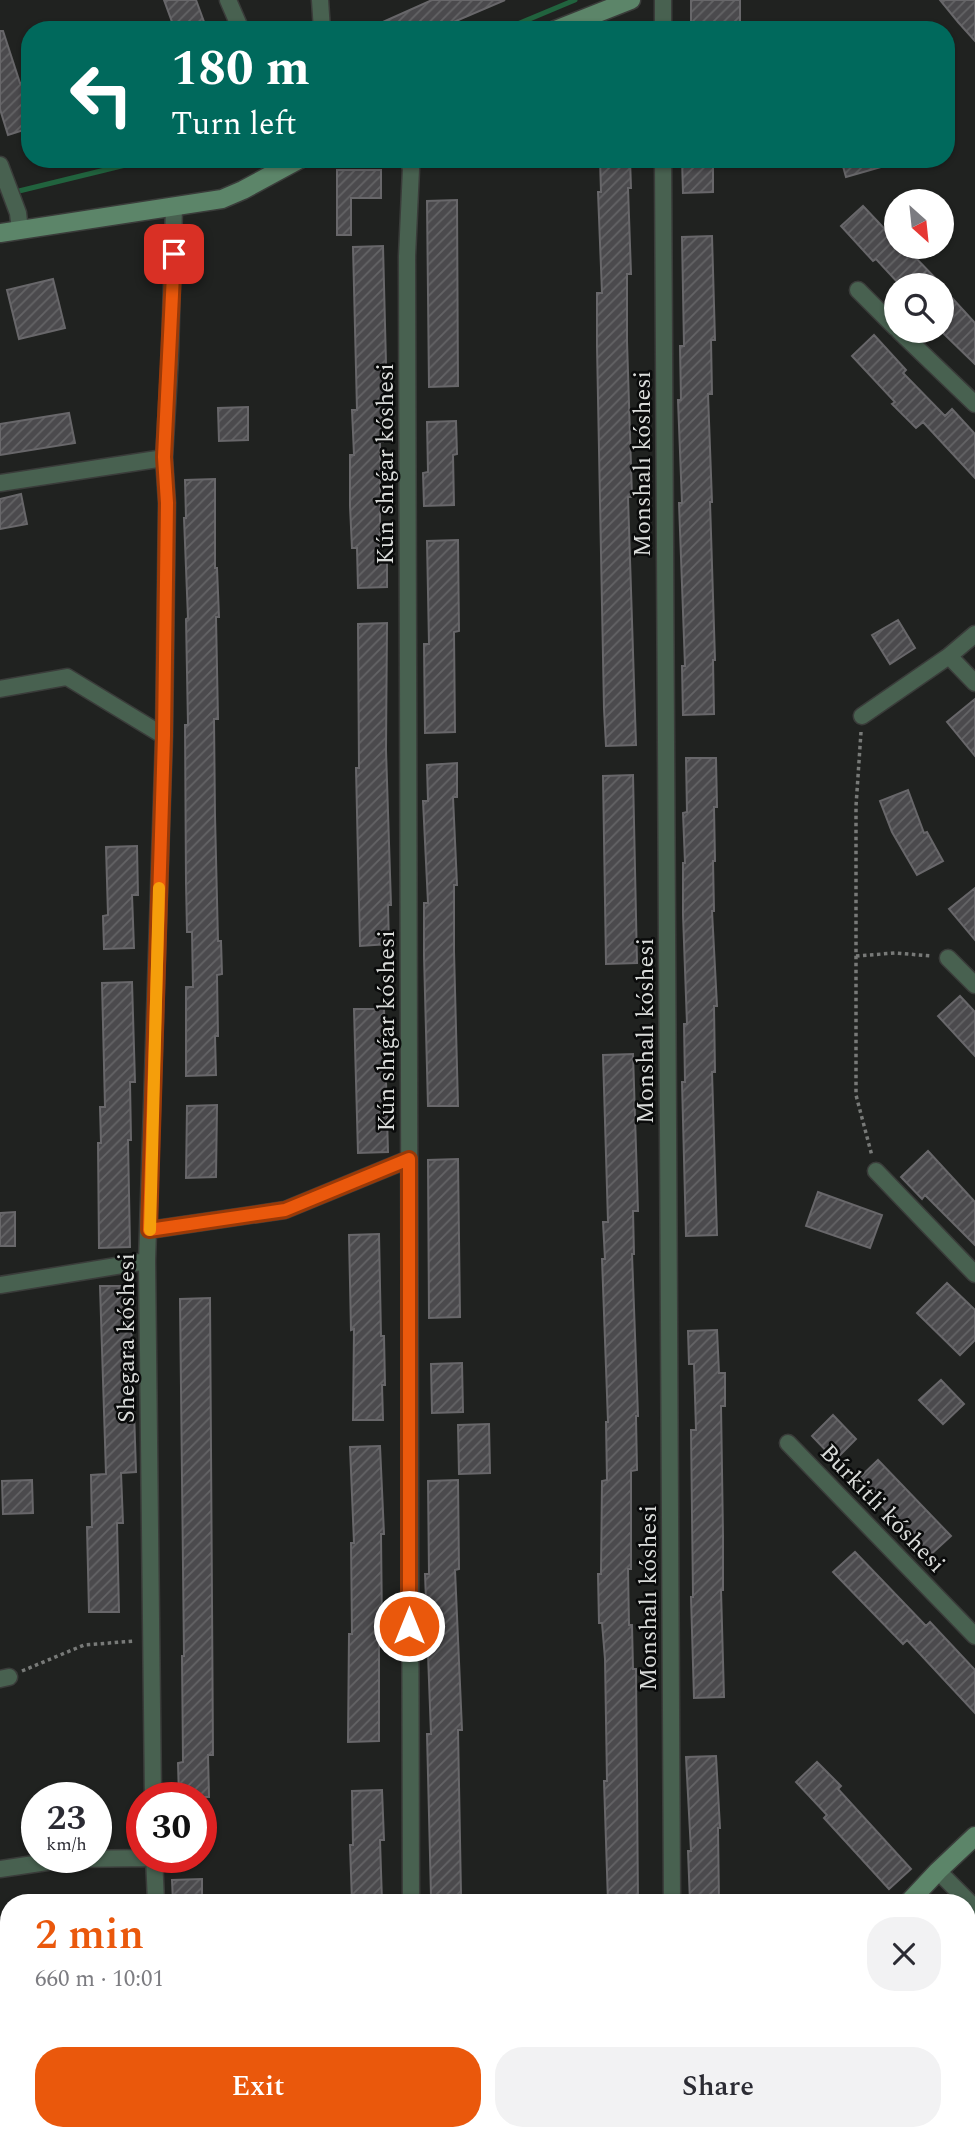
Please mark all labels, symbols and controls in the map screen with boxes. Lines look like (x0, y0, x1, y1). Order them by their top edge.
text: 180 m (171, 32, 310, 107)
icon: left (56, 49, 147, 140)
text: Turn left (171, 100, 297, 149)
north arrow (884, 189, 954, 259)
map controls (884, 189, 954, 343)
pin (144, 224, 204, 284)
icon: arrive (155, 235, 193, 273)
button: search (884, 273, 954, 343)
street label: Kún shıǵar kóshesi (368, 363, 404, 565)
street label: Monshalı kóshesi (625, 371, 661, 557)
street label: Kún shıǵar kóshesi (369, 930, 405, 1132)
street label: Monshalı kóshesi (628, 938, 664, 1124)
street label: Shegara kóshesi (109, 1253, 145, 1423)
street label: Búrkitli kóshesi (811, 1436, 954, 1582)
street label: Monshalı kóshesi (631, 1505, 667, 1691)
position arrow (372, 1589, 446, 1663)
speed limit sign: 30 (126, 1782, 217, 1873)
text: 23 (47, 1792, 86, 1845)
text: km/h (46, 1831, 87, 1858)
text: 2 min (35, 1904, 144, 1967)
button: close (867, 1917, 941, 1991)
text: 660 m · 10:01 (35, 1962, 164, 1997)
button: Exit (35, 2047, 481, 2127)
button: Share (495, 2047, 941, 2127)

